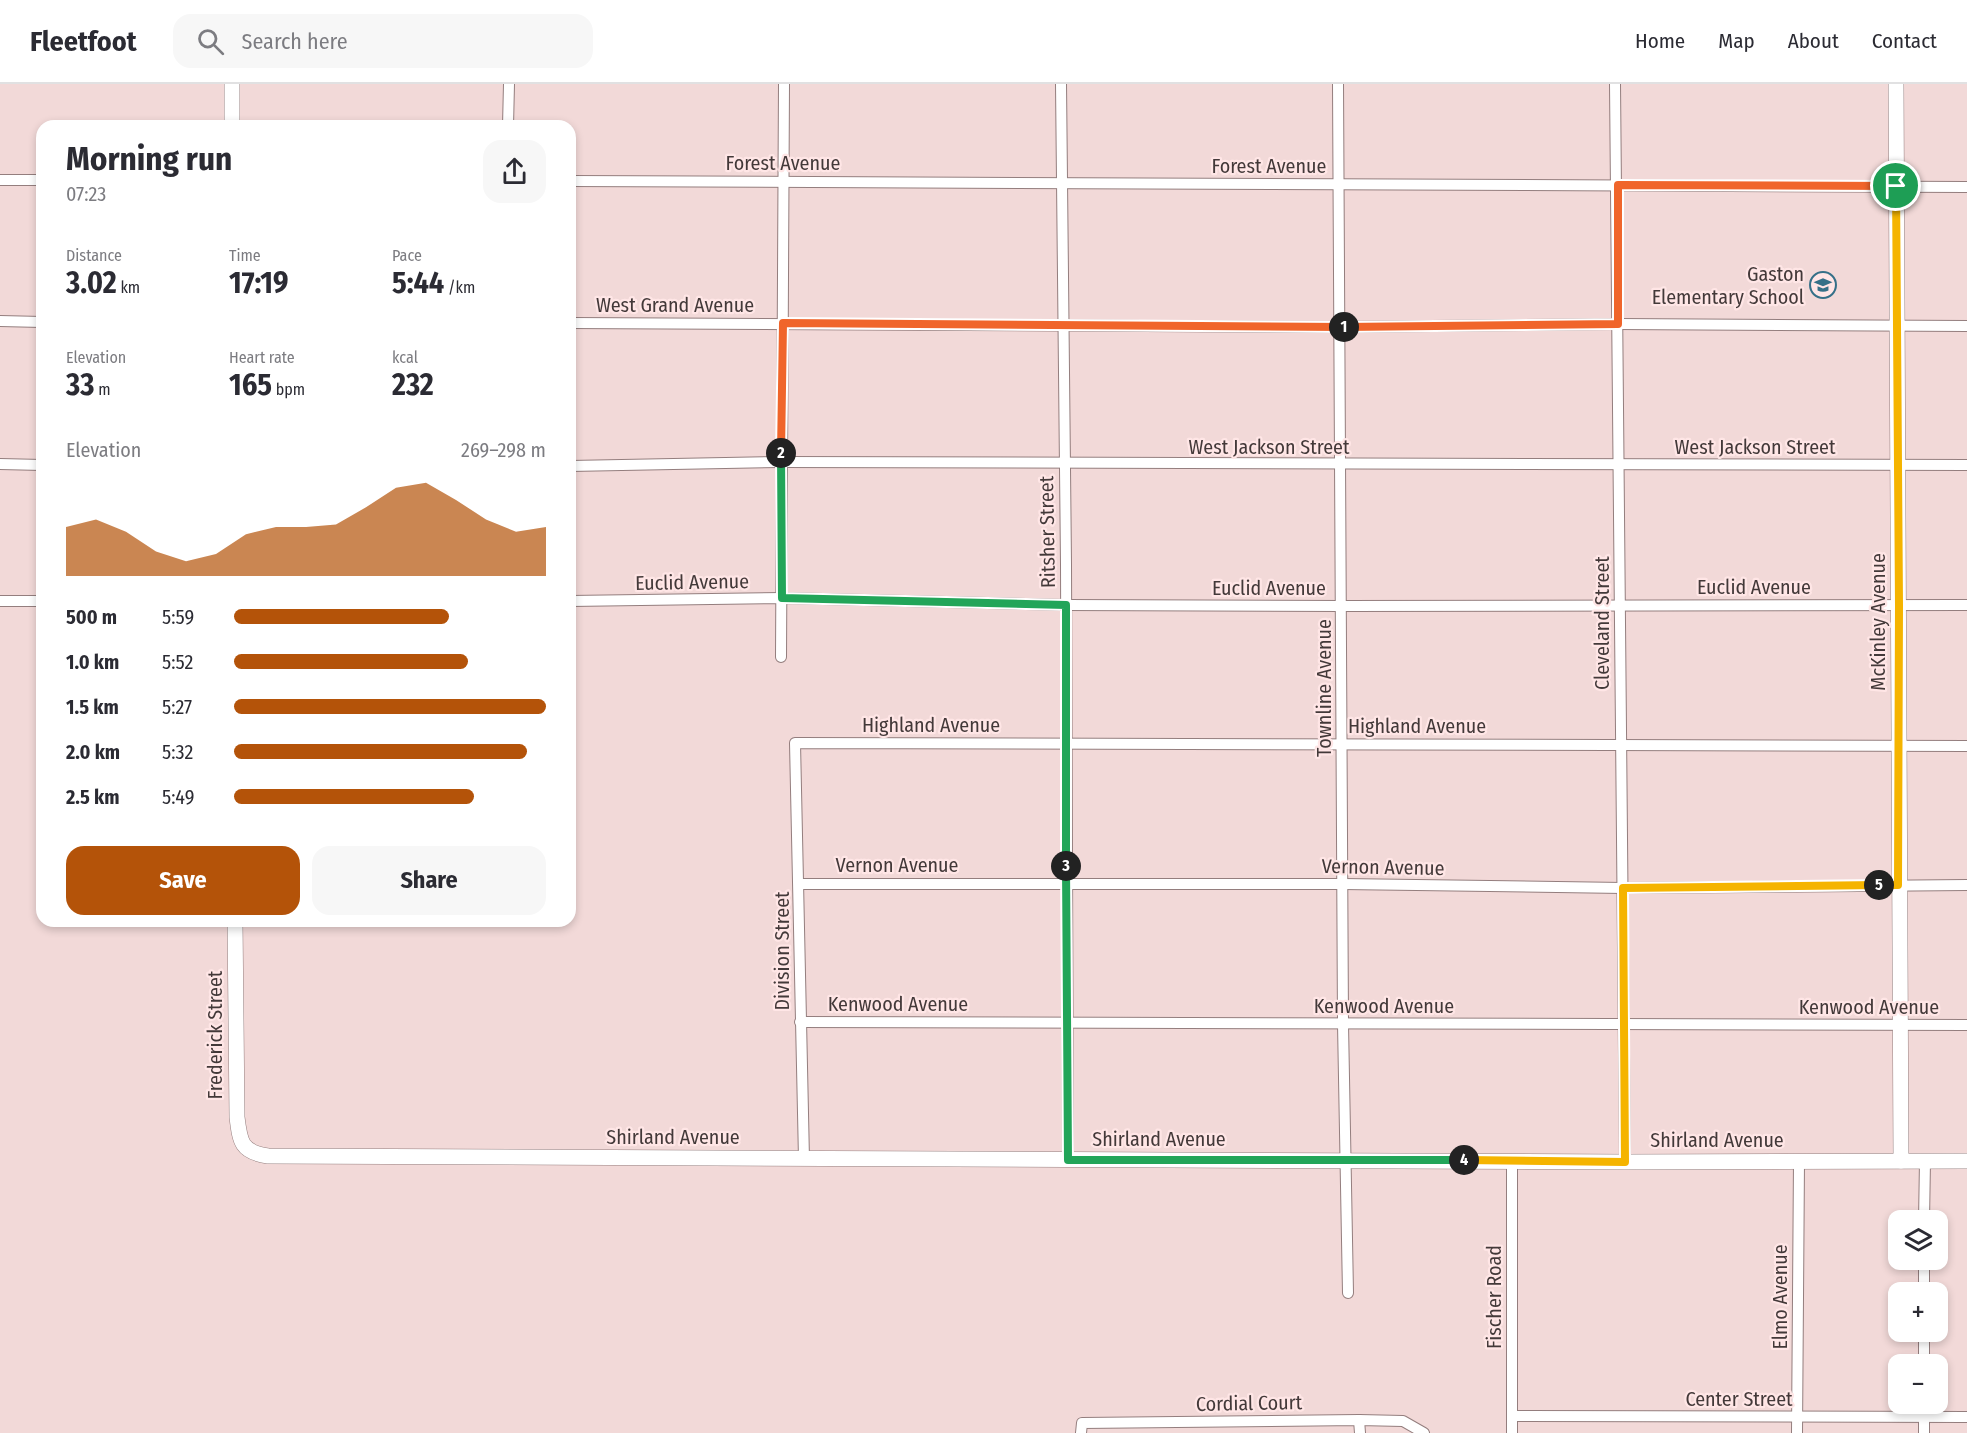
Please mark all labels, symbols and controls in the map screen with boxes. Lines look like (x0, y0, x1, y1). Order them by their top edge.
search box (173, 14, 593, 68)
text: Fleetfoot (30, 25, 137, 58)
icon: search (194, 25, 227, 58)
text: Search here (242, 28, 348, 55)
text: Home (1635, 28, 1685, 54)
text: Map (1718, 28, 1755, 54)
text: About (1788, 28, 1839, 54)
text: Contact (1872, 28, 1937, 54)
text: Morning run (66, 139, 232, 179)
button: share (483, 140, 546, 203)
street label: Forest Avenue (726, 151, 840, 175)
street label: Forest Avenue (1212, 154, 1326, 178)
pin (1870, 160, 1921, 211)
icon: arrive (1879, 169, 1912, 202)
text: 07:23 (66, 182, 106, 206)
text: Distance (66, 246, 122, 265)
text: Time (229, 246, 261, 265)
text: Pace (392, 246, 422, 265)
place label: Gaston Elementary School (1652, 262, 1804, 309)
text: 3.02 (66, 265, 117, 301)
text: 17:19 (229, 265, 289, 301)
text: 5:44 (392, 265, 444, 301)
school or university icon: Gaston Elementary School (1808, 270, 1838, 300)
text: km (117, 278, 140, 297)
text: /km (444, 278, 475, 297)
street label: West Grand Avenue (596, 293, 754, 317)
pin: 1 (1329, 312, 1359, 342)
text: 1 (1341, 317, 1347, 336)
text: Elevation (66, 348, 126, 367)
text: Heart rate (229, 348, 295, 367)
text: kcal (392, 348, 418, 367)
text: 33 (66, 367, 94, 403)
text: 165 (229, 367, 272, 403)
text: 232 (392, 367, 434, 403)
text: m (94, 380, 110, 399)
text: bpm (272, 380, 305, 399)
street label: West Jackson Street (1189, 435, 1350, 459)
street label: West Jackson Street (1675, 435, 1836, 459)
text: Elevation (66, 438, 141, 462)
text: 269–298 m (461, 438, 546, 462)
pin: 2 (766, 438, 796, 468)
text: 2 (777, 443, 785, 462)
street label: Ritsher Street (1034, 475, 1060, 588)
street label: McKinley Avenue (1866, 553, 1890, 691)
street label: Cleveland Street (1590, 556, 1614, 690)
street label: Euclid Avenue (635, 569, 749, 595)
street label: Euclid Avenue (1697, 575, 1811, 599)
street label: Euclid Avenue (1212, 576, 1326, 600)
text: 500 m (66, 605, 117, 629)
text: 5:59 (162, 605, 194, 629)
street label: Townline Avenue (1312, 619, 1336, 757)
text: 1.0 km (66, 650, 119, 674)
text: 5:52 (162, 650, 193, 674)
text: 1.5 km (66, 695, 119, 719)
text: 5:27 (162, 695, 192, 719)
street label: Highland Avenue (862, 713, 1000, 737)
street label: Highland Avenue (1348, 714, 1486, 738)
text: 2.0 km (66, 740, 120, 764)
text: 5:32 (162, 740, 193, 764)
text: 2.5 km (66, 785, 119, 809)
text: 5:49 (162, 785, 194, 809)
button: Save (66, 846, 300, 915)
button: Share (312, 846, 546, 915)
pin: 3 (1051, 851, 1081, 881)
street label: Vernon Avenue (836, 853, 958, 877)
street label: Vernon Avenue (1321, 854, 1445, 880)
text: 3 (1062, 856, 1070, 875)
pin: 5 (1864, 870, 1894, 900)
text: 5 (1875, 875, 1883, 894)
street label: Division Street (770, 891, 794, 1011)
street label: Frederick Street (203, 970, 227, 1099)
street label: Kenwood Avenue (828, 992, 968, 1016)
street label: Kenwood Avenue (1314, 994, 1454, 1018)
street label: Kenwood Avenue (1799, 995, 1939, 1019)
street label: Shirland Avenue (606, 1125, 740, 1149)
street label: Shirland Avenue (1092, 1127, 1226, 1151)
street label: Shirland Avenue (1650, 1128, 1784, 1152)
pin: 4 (1449, 1145, 1479, 1175)
text: 4 (1460, 1150, 1468, 1169)
map controls (1888, 1210, 1948, 1414)
button: layers (1888, 1210, 1948, 1270)
street label: Elmo Avenue (1768, 1244, 1792, 1350)
street label: Fischer Road (1482, 1245, 1506, 1349)
button: + (1888, 1282, 1948, 1342)
button: − (1888, 1354, 1948, 1414)
street label: Center Street (1685, 1387, 1793, 1411)
street label: Cordial Court (1196, 1390, 1303, 1416)

